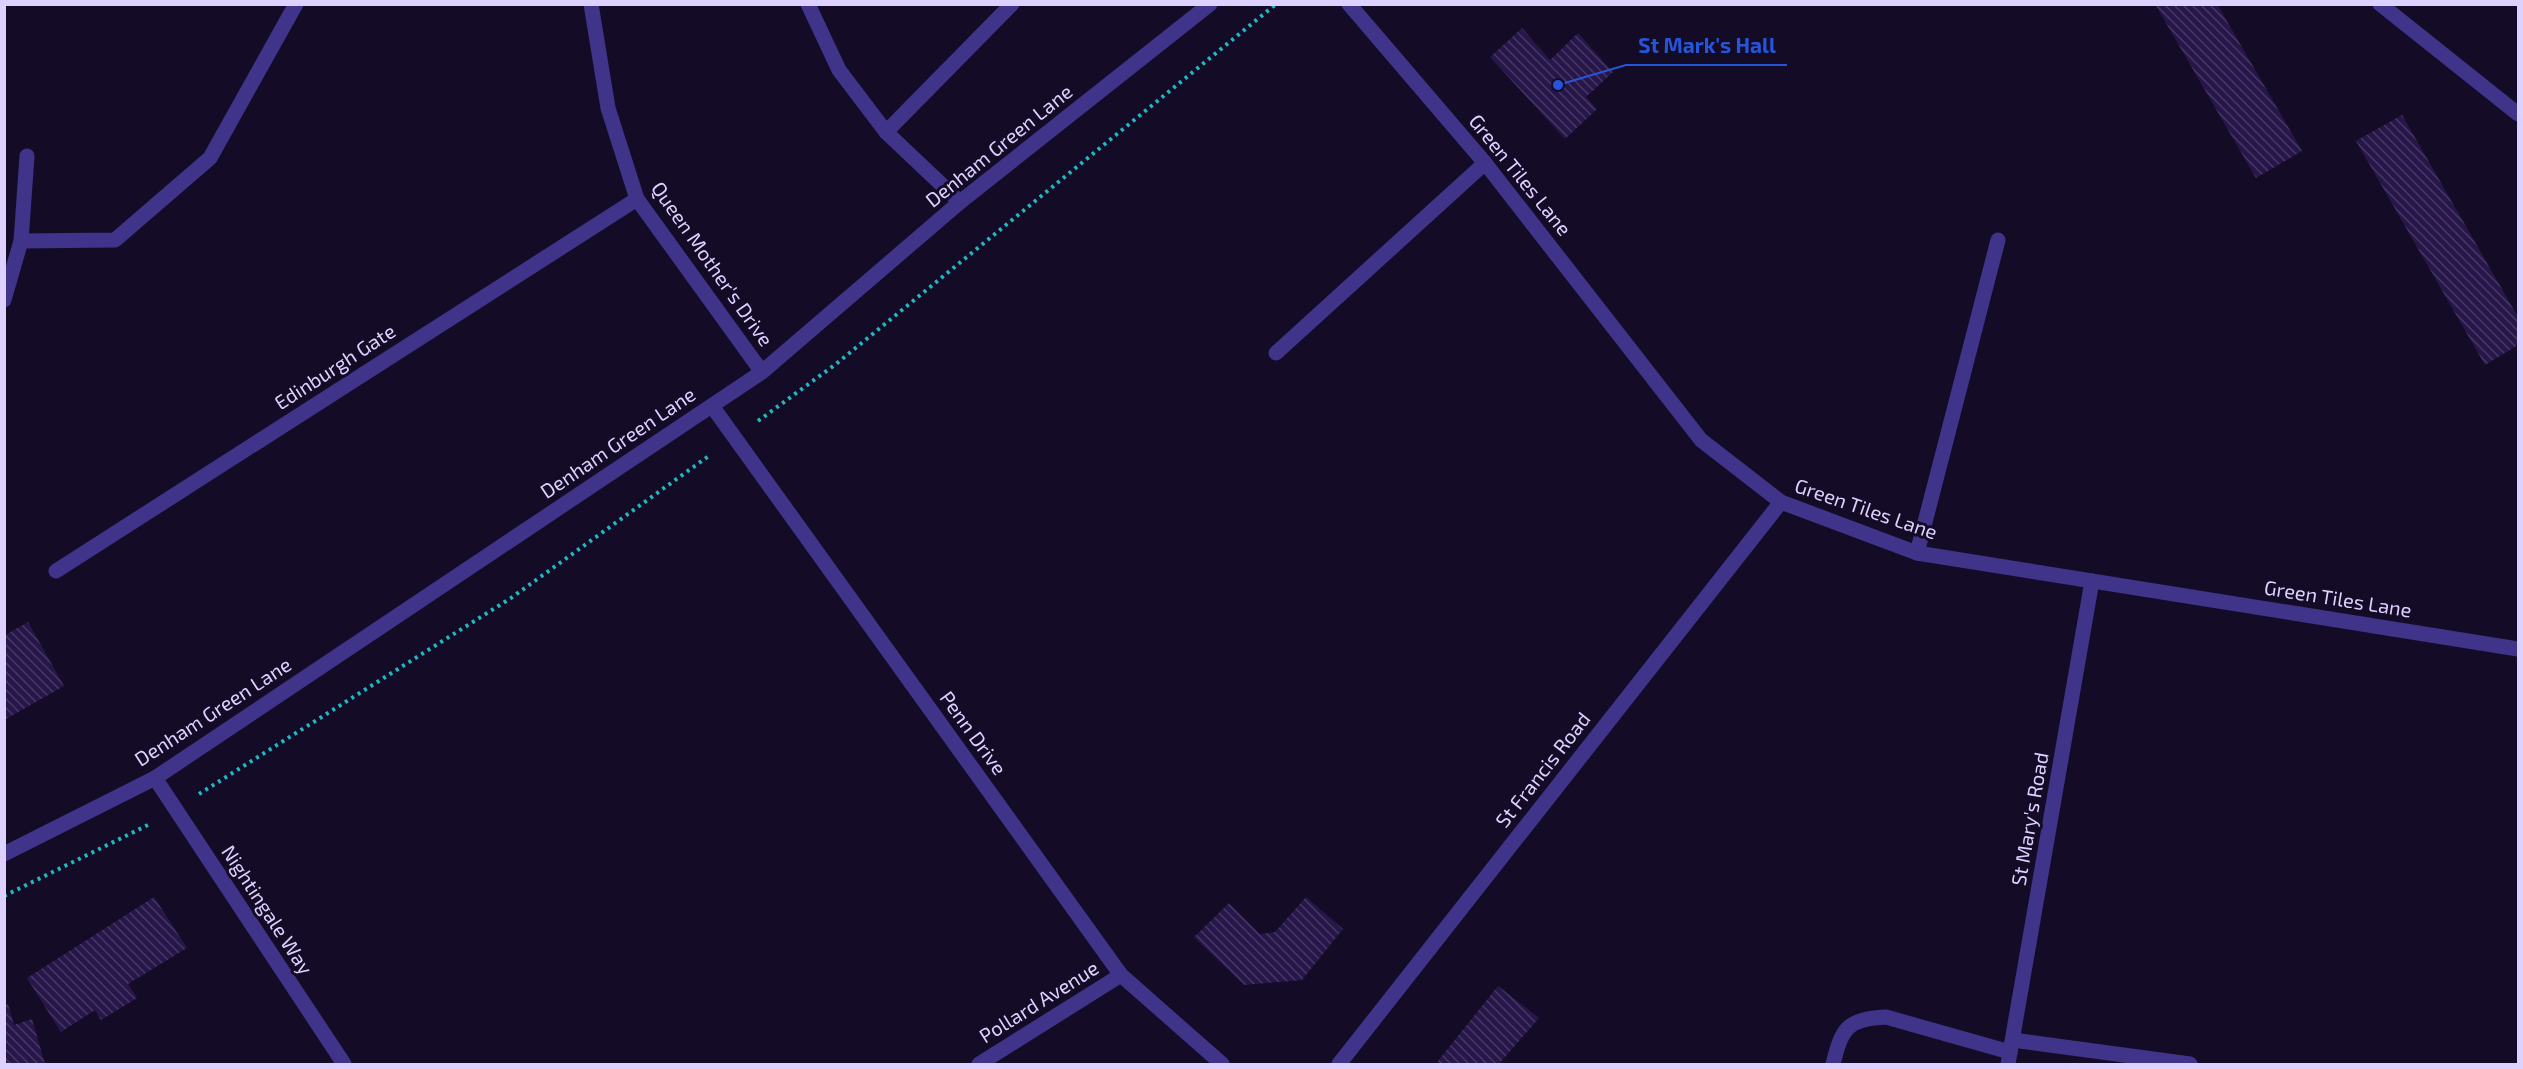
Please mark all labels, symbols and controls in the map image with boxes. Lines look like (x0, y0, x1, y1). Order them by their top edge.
callout: St Mark's Hall (1626, 26, 1787, 65)
text: St Mark's Hall (1638, 32, 1776, 57)
street label: Denham Green Lane (920, 79, 1077, 212)
street label: Green Tiles Lane (1465, 109, 1577, 240)
street label: Queen Mother's Drive (647, 176, 779, 350)
street label: Edinburgh Gate (270, 318, 399, 414)
street label: Denham Green Lane (535, 381, 699, 503)
street label: Green Tiles Lane (1792, 472, 1941, 544)
street label: Green Tiles Lane (2263, 575, 2414, 622)
street label: Denham Green Lane (130, 652, 295, 771)
street label: Penn Drive (935, 686, 1012, 779)
street label: St Francis Road (1490, 707, 1595, 832)
street label: St Mary's Road (2005, 750, 2053, 887)
street label: Nightingale Way (217, 840, 319, 979)
street label: Pollard Avenue (974, 955, 1103, 1047)

